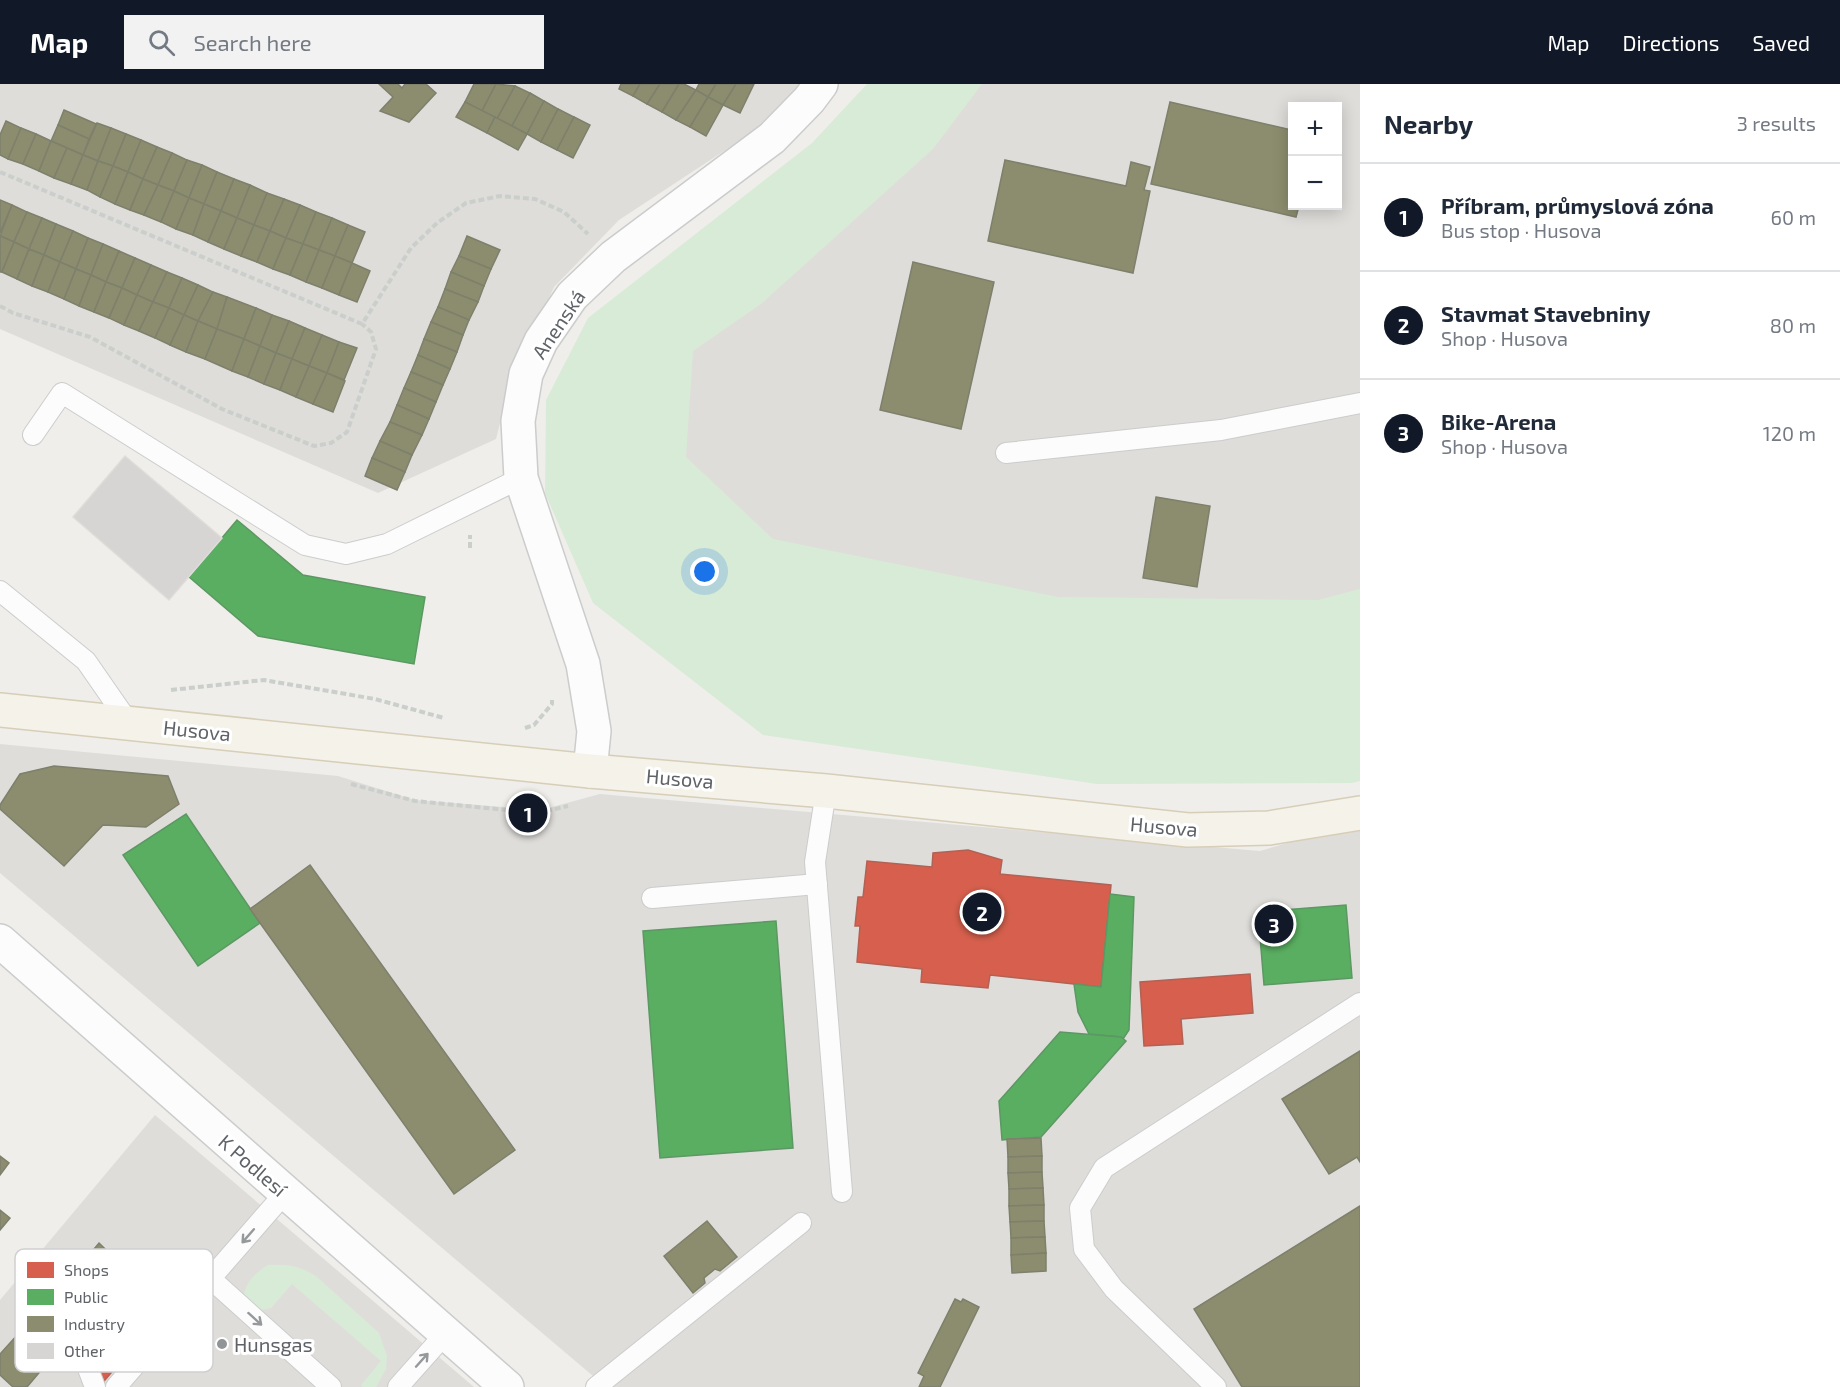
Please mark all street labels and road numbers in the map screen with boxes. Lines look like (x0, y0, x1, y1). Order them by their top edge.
street label: Anenská (526, 285, 590, 363)
street label: Husova (162, 715, 232, 745)
street label: Husova (645, 763, 715, 793)
street label: Husova (1129, 811, 1199, 841)
street label: K Podlesí (214, 1129, 293, 1202)

